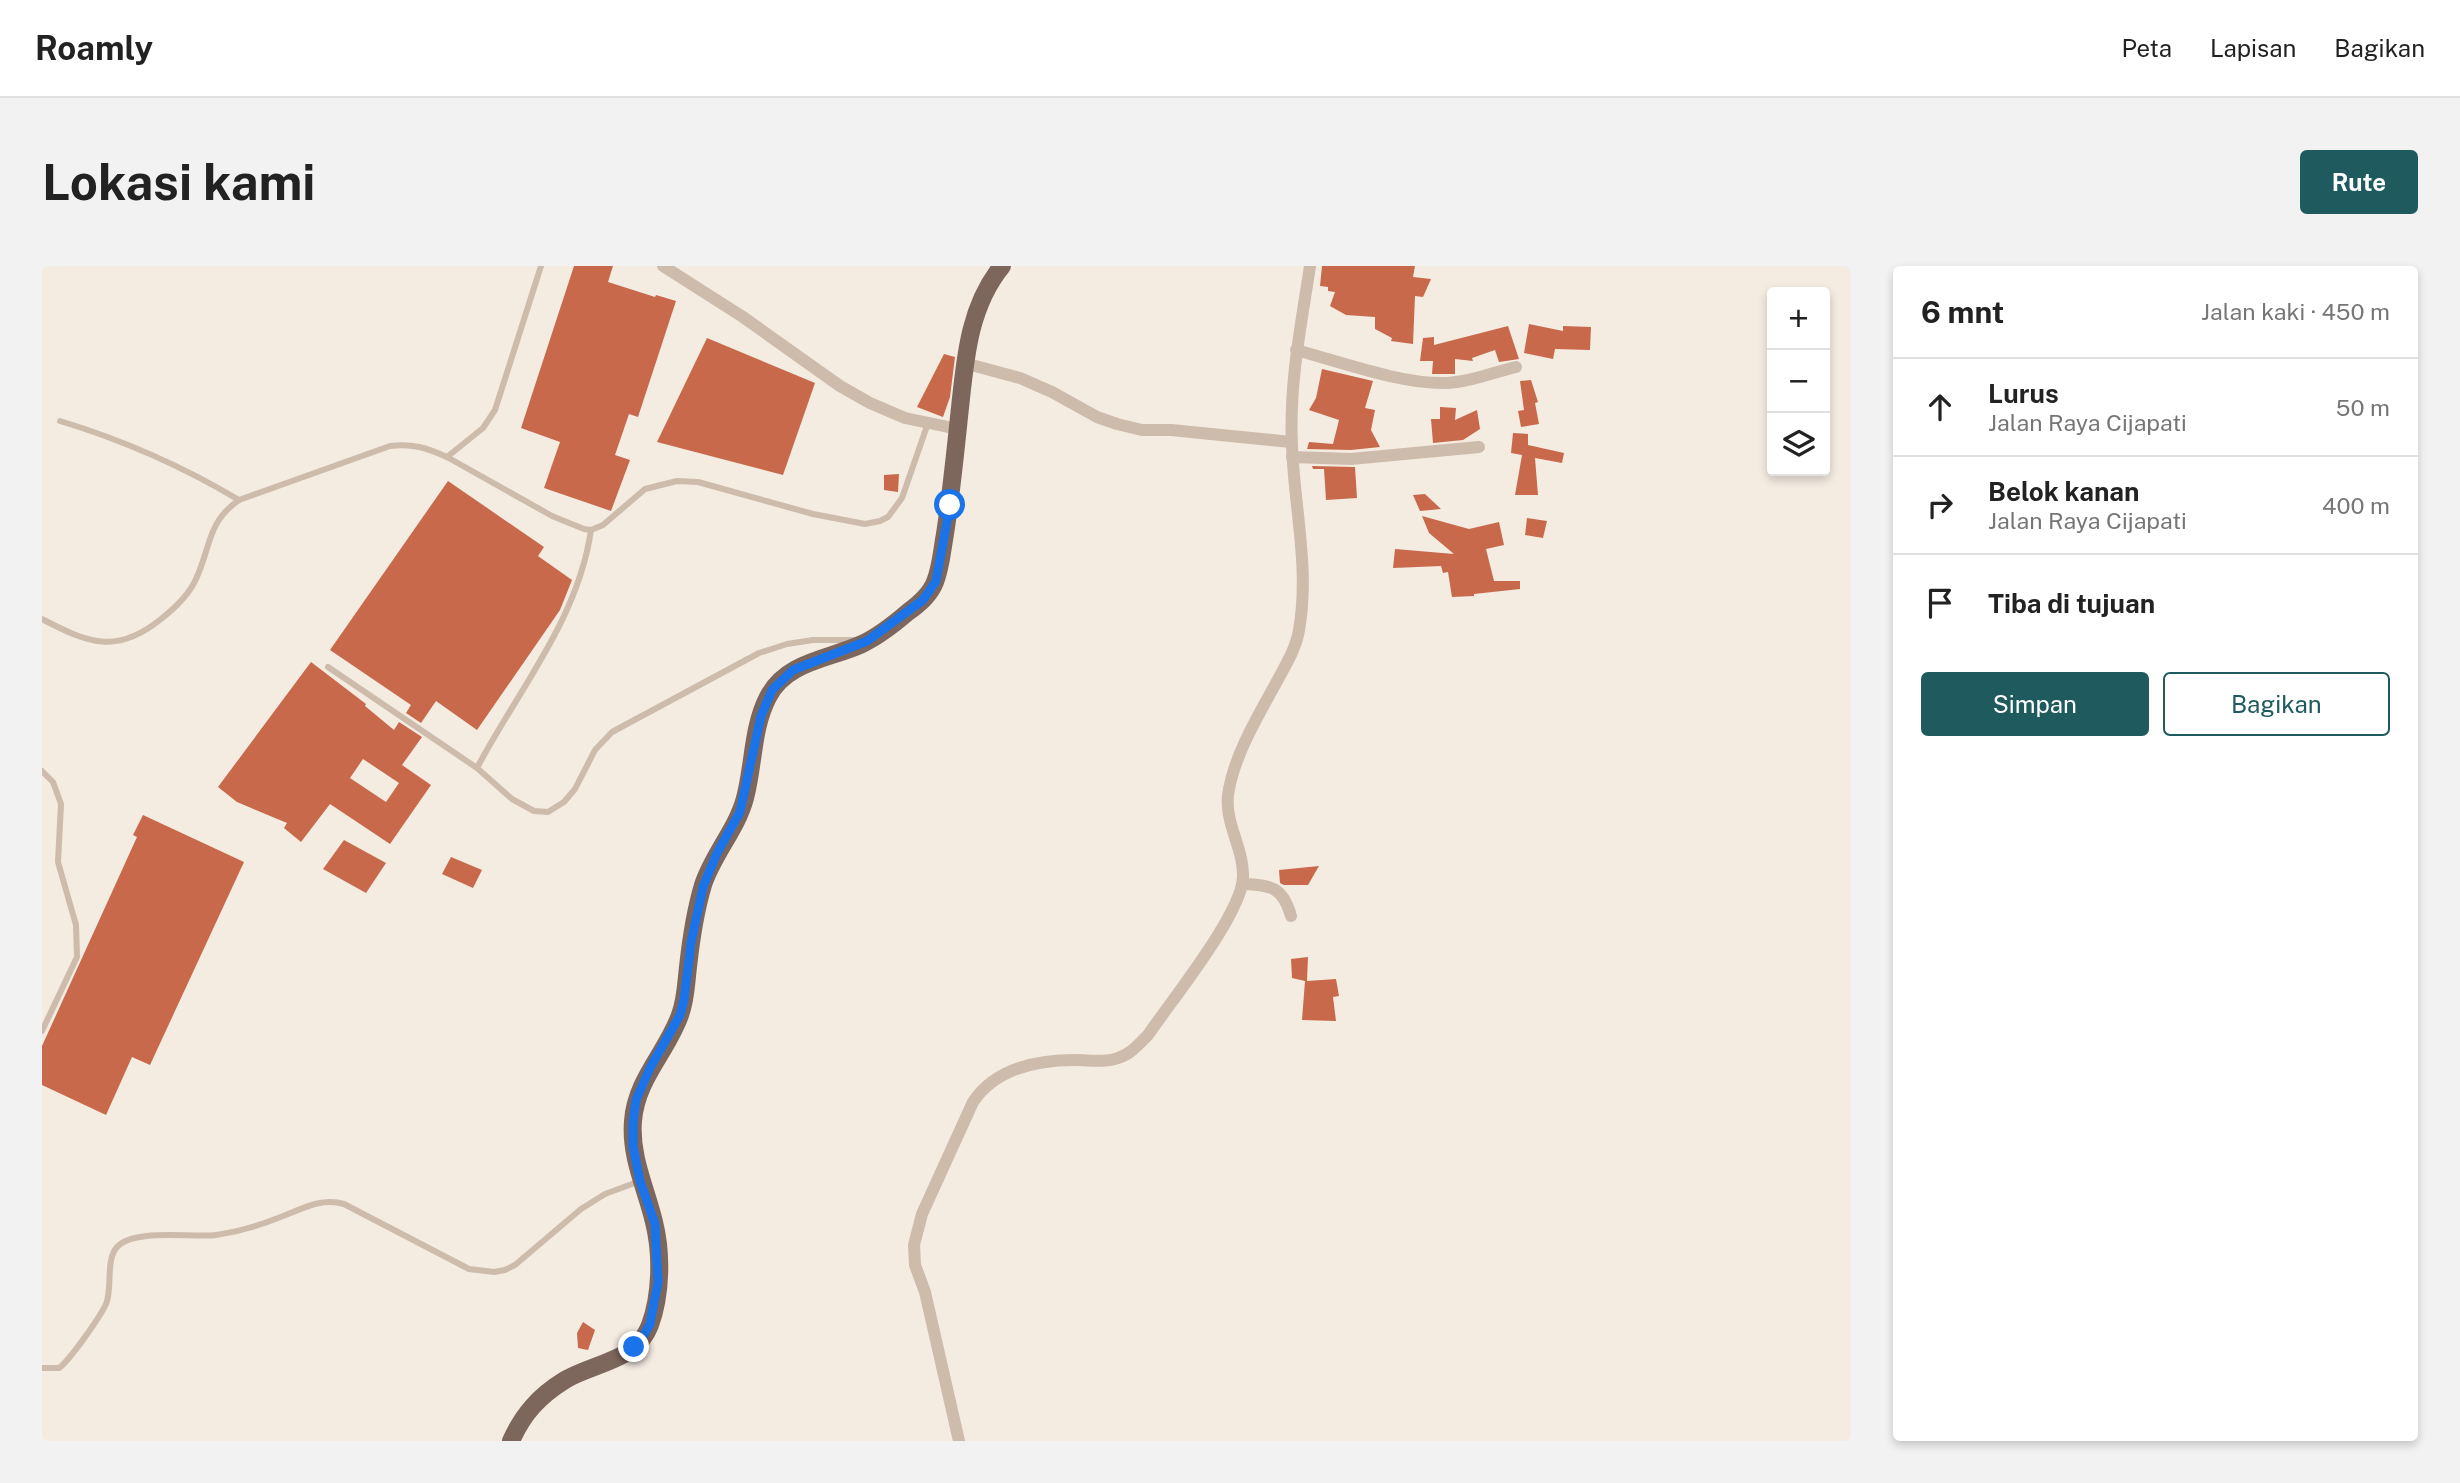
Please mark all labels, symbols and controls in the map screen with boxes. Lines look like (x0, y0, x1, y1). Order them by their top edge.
text: Roamly (35, 29, 153, 67)
text: Peta (2121, 34, 2172, 62)
text: Lapisan (2210, 34, 2296, 62)
text: Bagikan (2334, 34, 2425, 62)
button: Rute (2300, 150, 2418, 214)
text: Lokasi kami (42, 153, 315, 211)
map controls (1767, 287, 1830, 476)
button: + (1767, 287, 1830, 350)
text: 6 mnt (1921, 294, 2004, 330)
text: Jalan kaki · 450 m (2201, 298, 2390, 325)
button: − (1767, 350, 1830, 413)
text: Lurus (1988, 378, 2059, 409)
icon: ahead (1921, 388, 1959, 426)
text: 50 m (2336, 394, 2390, 421)
text: Jalan Raya Cijapati (1988, 409, 2187, 436)
button: layers (1767, 413, 1830, 476)
text: Belok kanan (1988, 476, 2139, 507)
icon: right (1921, 486, 1959, 524)
route start (934, 489, 965, 520)
text: 400 m (2322, 492, 2390, 519)
text: Jalan Raya Cijapati (1988, 507, 2187, 534)
icon: arrive (1921, 584, 1959, 622)
text: Tiba di tujuan (1988, 588, 2155, 619)
button: Simpan (1921, 672, 2149, 736)
button: Bagikan (2163, 672, 2390, 736)
route end (618, 1331, 649, 1362)

